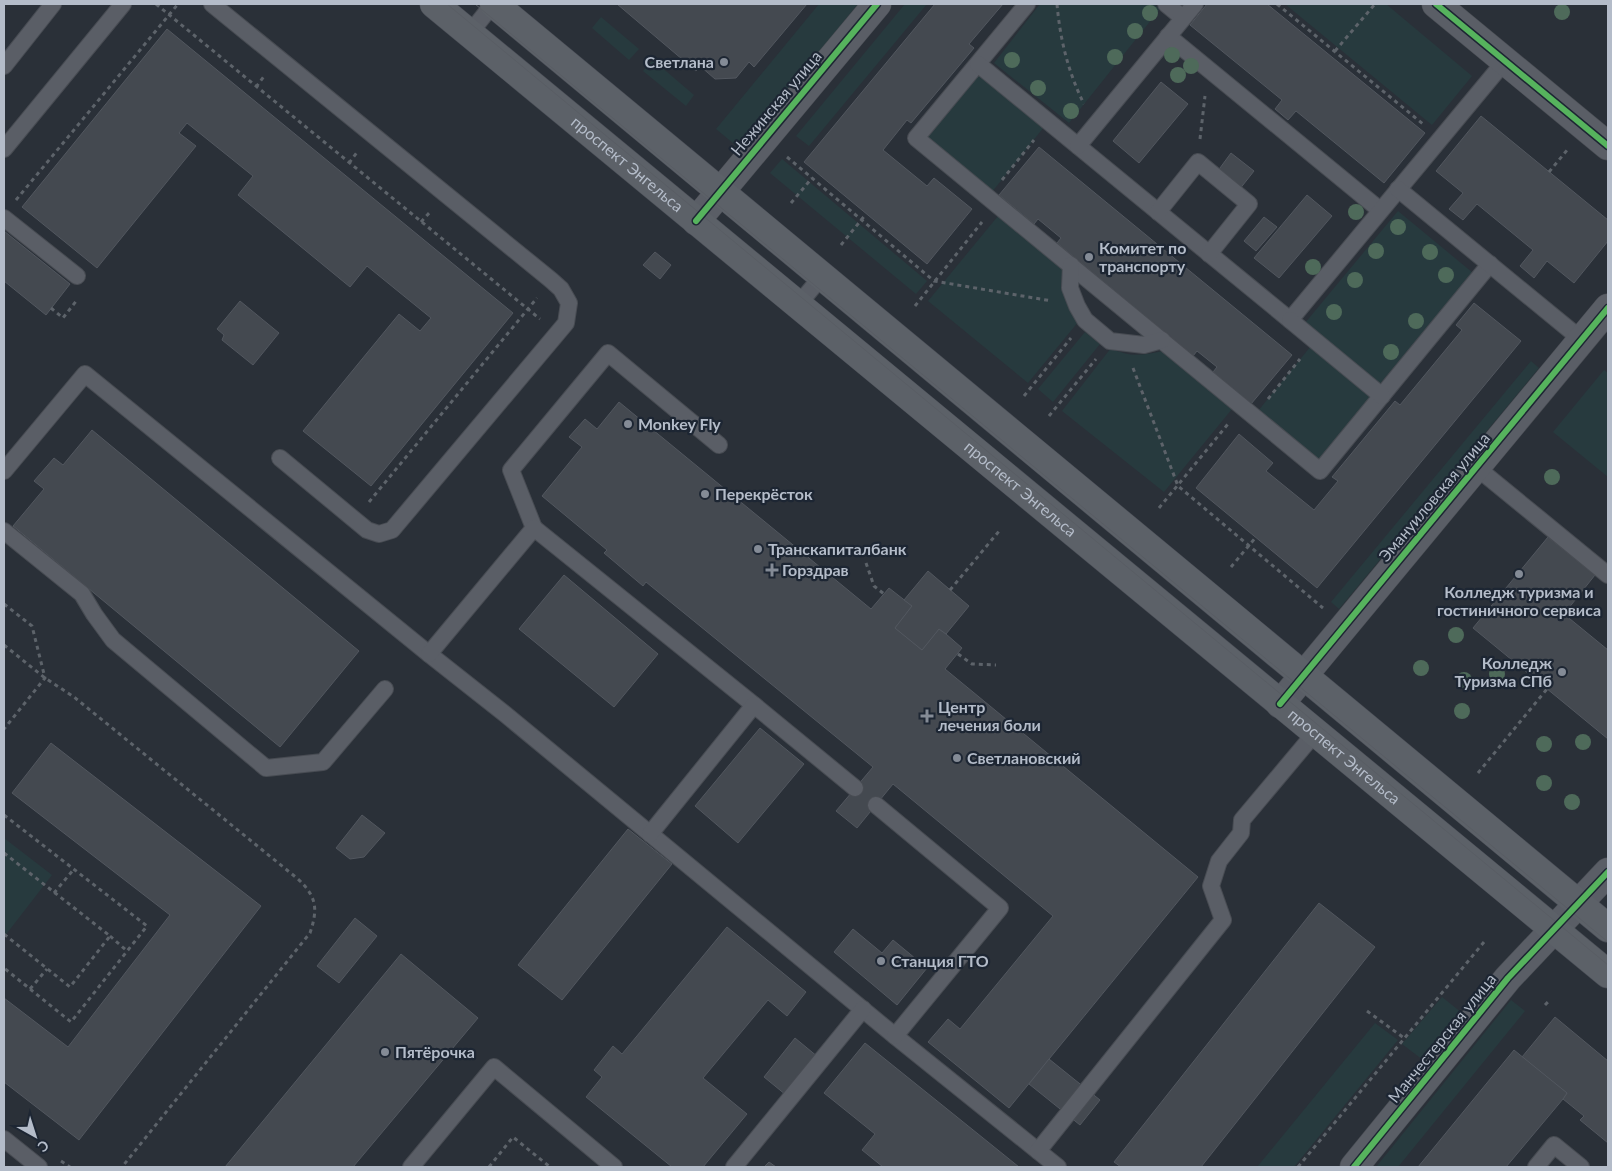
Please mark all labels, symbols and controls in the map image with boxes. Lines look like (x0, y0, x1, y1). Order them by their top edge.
street label: Нежинская улица (726, 46, 825, 159)
place label: Светлана (645, 52, 714, 71)
marker: Светлана (718, 56, 730, 68)
street label: проспект Энгельса (568, 112, 688, 215)
place label: Комитет по транспорту (1099, 238, 1186, 275)
marker: Комитет по транспорту (1083, 251, 1095, 263)
place label: Monkey Fly (638, 414, 721, 433)
marker: Monkey Fly (622, 418, 634, 430)
street label: Эмануиловская улица (1374, 428, 1493, 565)
street label: проспект Энгельса (961, 437, 1081, 540)
place label: Перекрёсток (715, 484, 813, 503)
marker: Перекрёсток (699, 488, 711, 500)
place label: Транскапиталбанк (768, 539, 907, 558)
marker: Транскапиталбанк (752, 543, 764, 555)
place label: Горздрав (782, 560, 849, 579)
marker: Горздрав (766, 564, 778, 576)
marker: Колледж туризма и гостиничного сервиса (1513, 568, 1525, 580)
place label: Колледж туризма и гостиничного сервиса (1437, 582, 1601, 619)
place label: Колледж Туризма СПб (1454, 653, 1552, 690)
marker: Колледж Туризма СПб (1556, 666, 1568, 678)
place label: Центр лечения боли (938, 697, 1041, 734)
street label: проспект Энгельса (1285, 704, 1405, 808)
marker: Центр лечения боли (920, 709, 934, 723)
place label: Светлановский (967, 748, 1081, 767)
marker: Светлановский (951, 752, 963, 764)
place label: Станция ГТО (891, 951, 989, 970)
marker: Станция ГТО (875, 955, 887, 967)
street label: Манчестерская улица (1384, 969, 1500, 1106)
place label: Пятёрочка (395, 1042, 475, 1061)
marker: Пятёрочка (379, 1046, 391, 1058)
north arrow (10, 1111, 60, 1161)
text: С (34, 1137, 52, 1156)

